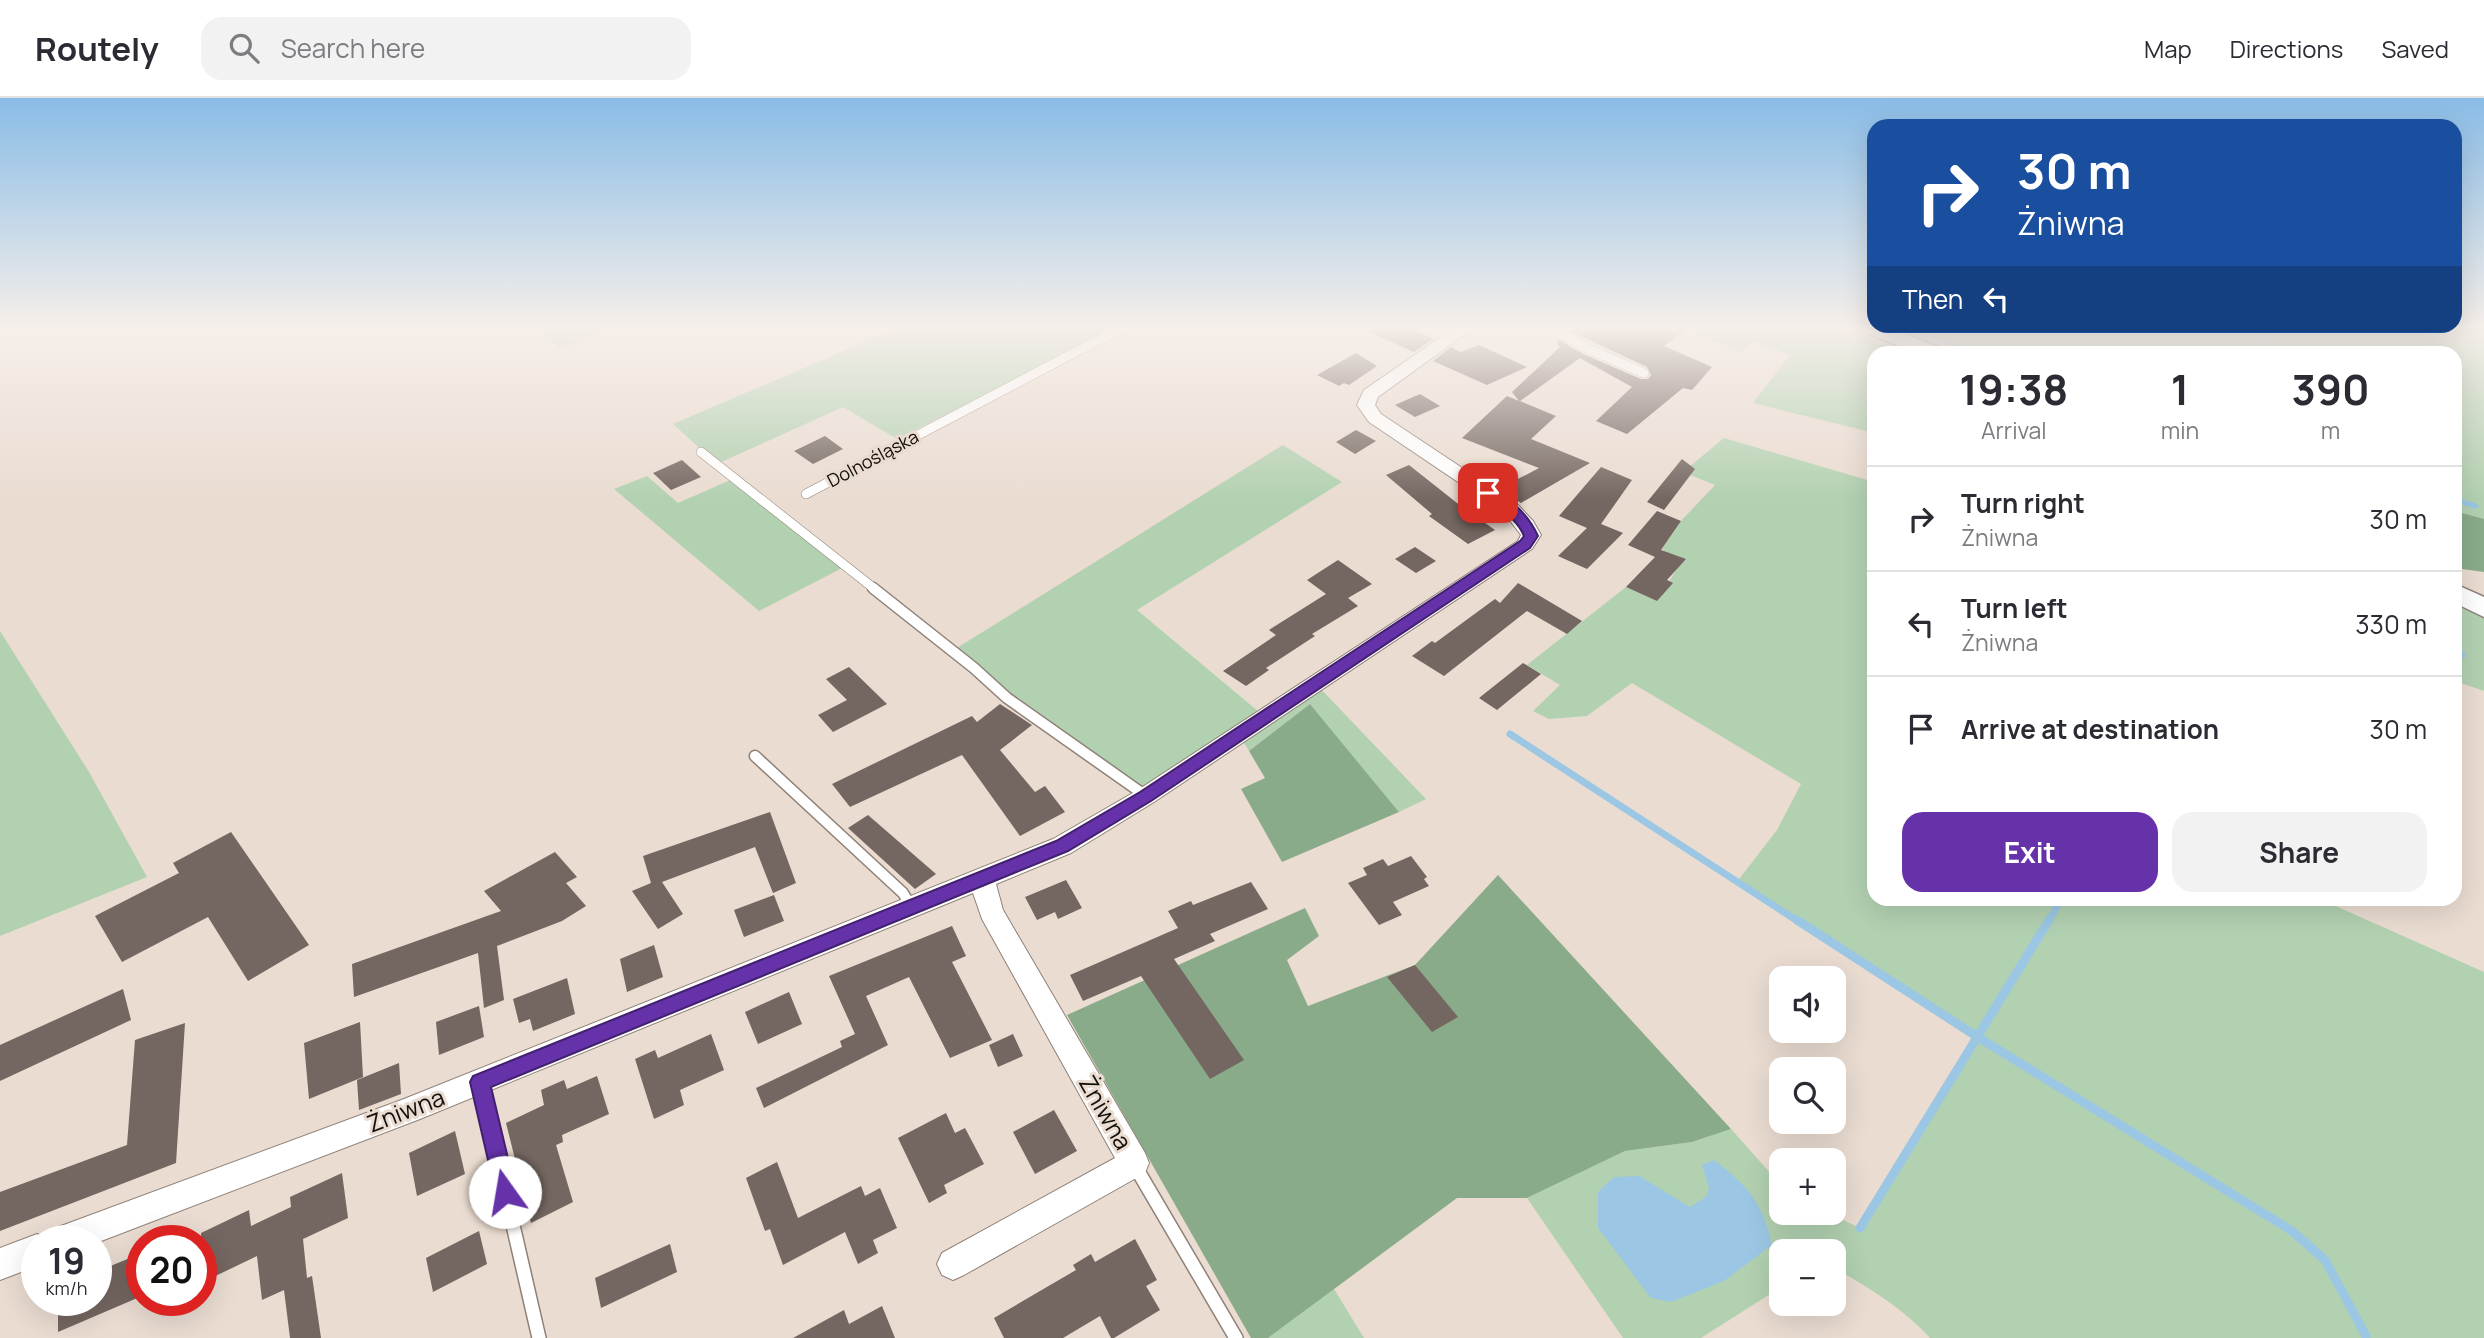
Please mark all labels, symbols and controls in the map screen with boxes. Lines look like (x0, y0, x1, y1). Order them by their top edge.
search box (201, 17, 691, 80)
text: Routely (35, 26, 159, 71)
icon: search (225, 29, 263, 67)
text: Search here (281, 30, 425, 66)
text: Map (2144, 32, 2192, 65)
text: Directions (2230, 32, 2343, 65)
text: Saved (2381, 32, 2449, 65)
text: 30 m (2017, 137, 2132, 204)
icon: right (1902, 147, 1993, 238)
text: Żniwna (2017, 201, 2124, 245)
icon: left (1977, 280, 2015, 318)
text: Then (1902, 281, 1963, 317)
text: 19:38 (1959, 360, 2068, 418)
text: 1 (2171, 360, 2189, 418)
text: 390 (2291, 360, 2370, 418)
text: Arrival (1981, 414, 2047, 446)
text: min (2161, 414, 2199, 446)
text: m (2321, 414, 2340, 446)
street label: Dolnośląska (823, 424, 922, 492)
pin (1458, 463, 1518, 523)
icon: arrive (1469, 474, 1507, 512)
text: Turn right (1961, 485, 2085, 521)
icon: right (1902, 500, 1940, 538)
text: 30 m (2370, 501, 2427, 537)
text: Żniwna (1961, 521, 2038, 553)
text: Turn left (1961, 590, 2068, 626)
icon: left (1902, 605, 1940, 643)
text: 330 m (2355, 606, 2427, 642)
text: Żniwna (1961, 626, 2038, 658)
icon: arrive (1902, 710, 1940, 748)
text: Arrive at destination (1961, 711, 2219, 747)
text: 30 m (2370, 711, 2427, 747)
button: Exit (1902, 812, 2158, 892)
button: Share (2172, 812, 2427, 892)
map controls (1769, 966, 1846, 1316)
button: sound (1769, 966, 1846, 1043)
button: search (1769, 1057, 1846, 1134)
street label: Żniwna (1072, 1069, 1141, 1155)
street label: Żniwna (362, 1080, 449, 1139)
button: + (1769, 1148, 1846, 1225)
position arrow (468, 1155, 542, 1229)
speed limit sign: 20 (126, 1225, 217, 1316)
text: 19 (48, 1237, 85, 1285)
button: − (1769, 1239, 1846, 1316)
text: km/h (46, 1276, 87, 1300)

